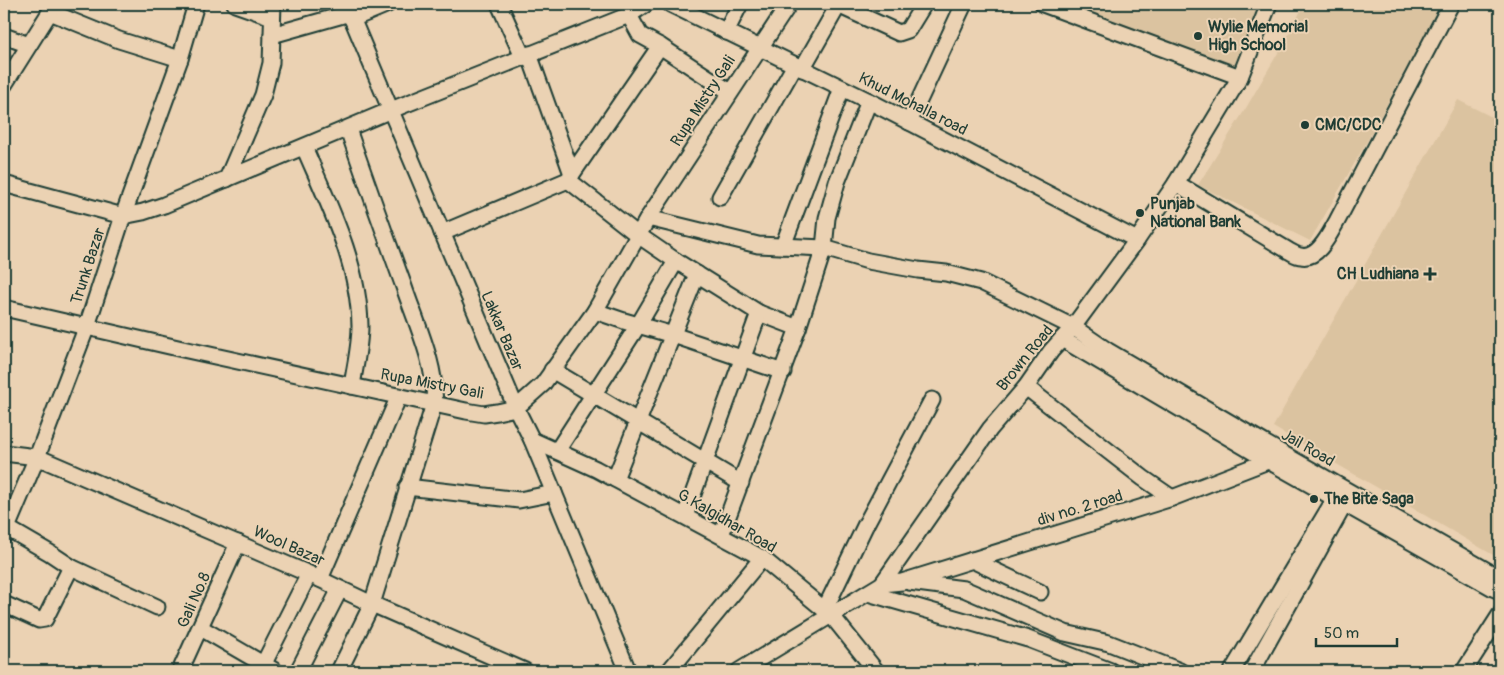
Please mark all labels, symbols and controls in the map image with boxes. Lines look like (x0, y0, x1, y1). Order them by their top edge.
place label: Wylie Memorial High School (1208, 17, 1309, 55)
marker: Wylie Memorial High School (1192, 30, 1204, 42)
street label: Rupa Mistry Gali (666, 52, 740, 150)
street label: Khud Mohalla road (855, 68, 971, 140)
place label: CMC/CDC (1315, 115, 1382, 135)
marker: CMC/CDC (1299, 119, 1311, 131)
place label: Punjab National Bank (1150, 194, 1241, 232)
marker: Punjab National Bank (1134, 207, 1146, 219)
street label: Trunk Bazar (66, 225, 110, 307)
place label: CH Ludhiana (1337, 264, 1420, 284)
marker: CH Ludhiana (1423, 267, 1437, 281)
street label: Lakkar Bazar (476, 288, 528, 374)
street label: Brown Road (992, 321, 1058, 395)
street label: Rupa Mistry Gali (379, 364, 485, 404)
street label: Jail Road (1278, 425, 1338, 471)
street label: G.Kalgidhar Road (674, 485, 780, 557)
street label: div no. 2 road (1035, 486, 1125, 530)
place label: The Bite Saga (1323, 489, 1414, 509)
marker: The Bite Saga (1308, 493, 1320, 505)
street label: Wool Bazar (250, 521, 328, 571)
street label: Gali No.8 (173, 569, 215, 631)
scale bar (1316, 615, 1398, 647)
text: 50 m (1324, 624, 1359, 643)

